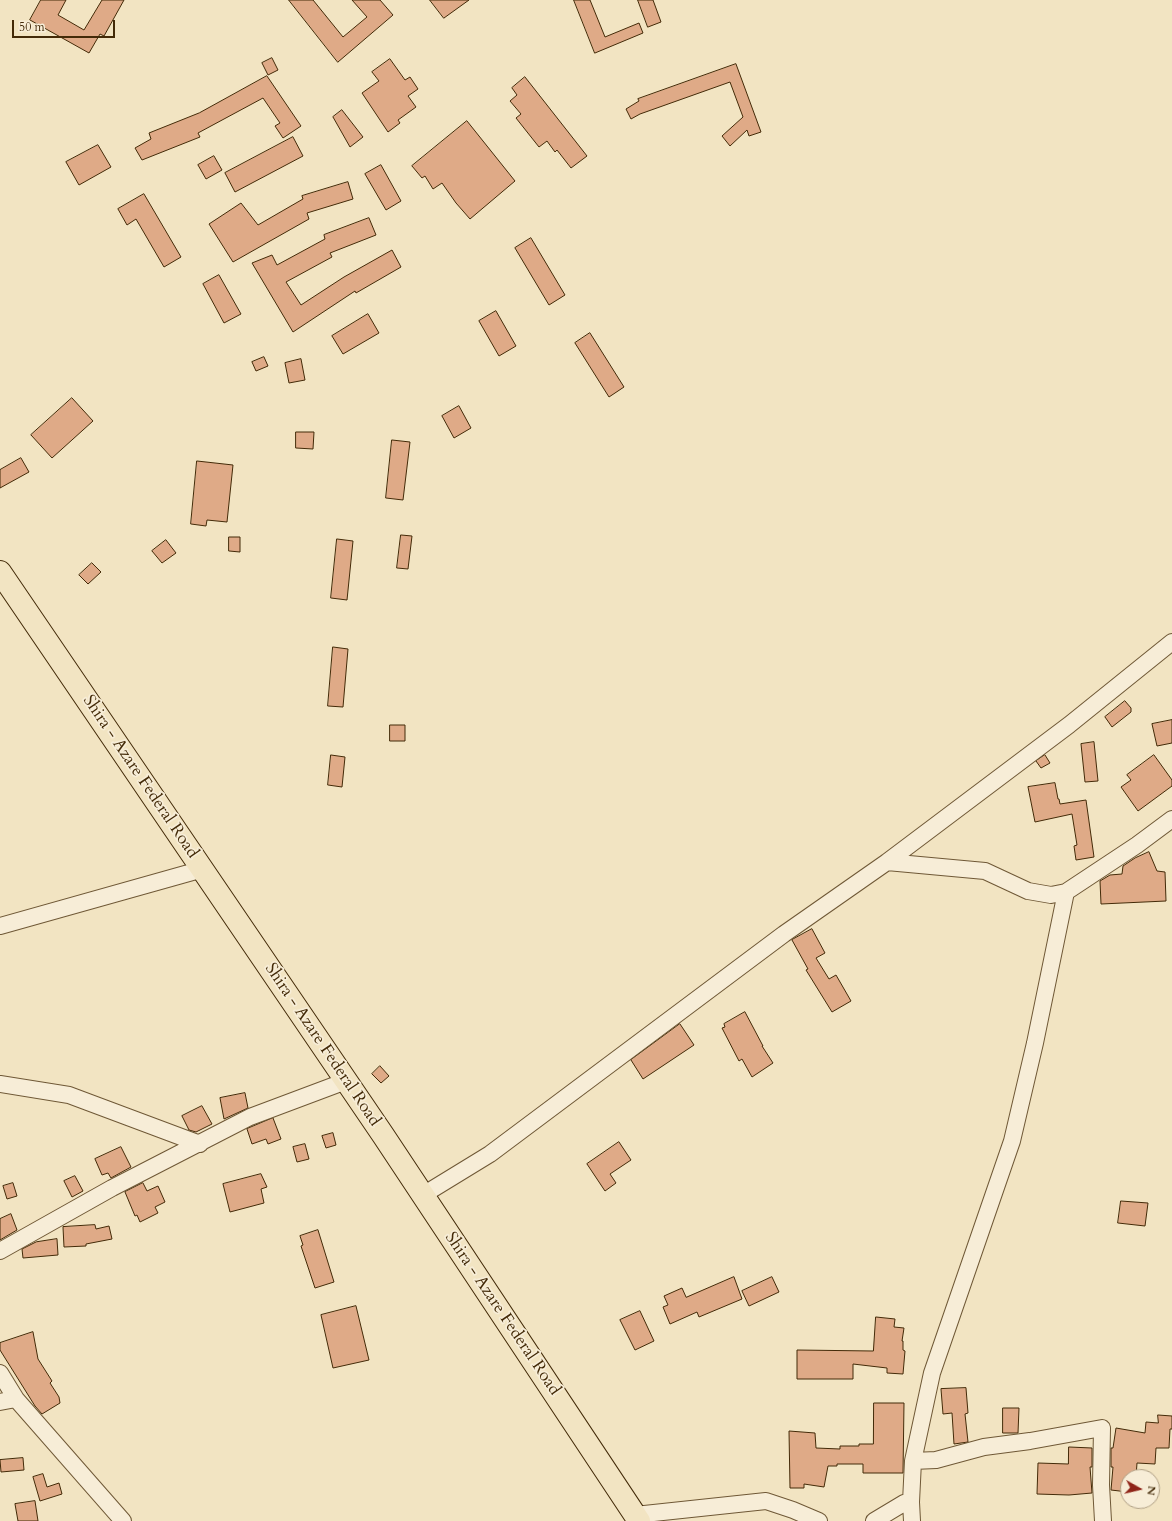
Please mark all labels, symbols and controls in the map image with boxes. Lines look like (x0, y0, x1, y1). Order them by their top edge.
scale bar (14, 12, 117, 38)
text: 50 m (19, 19, 45, 35)
street label: Shira - Azare Federal Road (78, 692, 202, 862)
street label: Shira - Azare Federal Road (260, 960, 384, 1130)
street label: Shira - Azare Federal Road (440, 1229, 564, 1399)
north arrow (1120, 1469, 1160, 1509)
text: N (1143, 1485, 1159, 1496)

